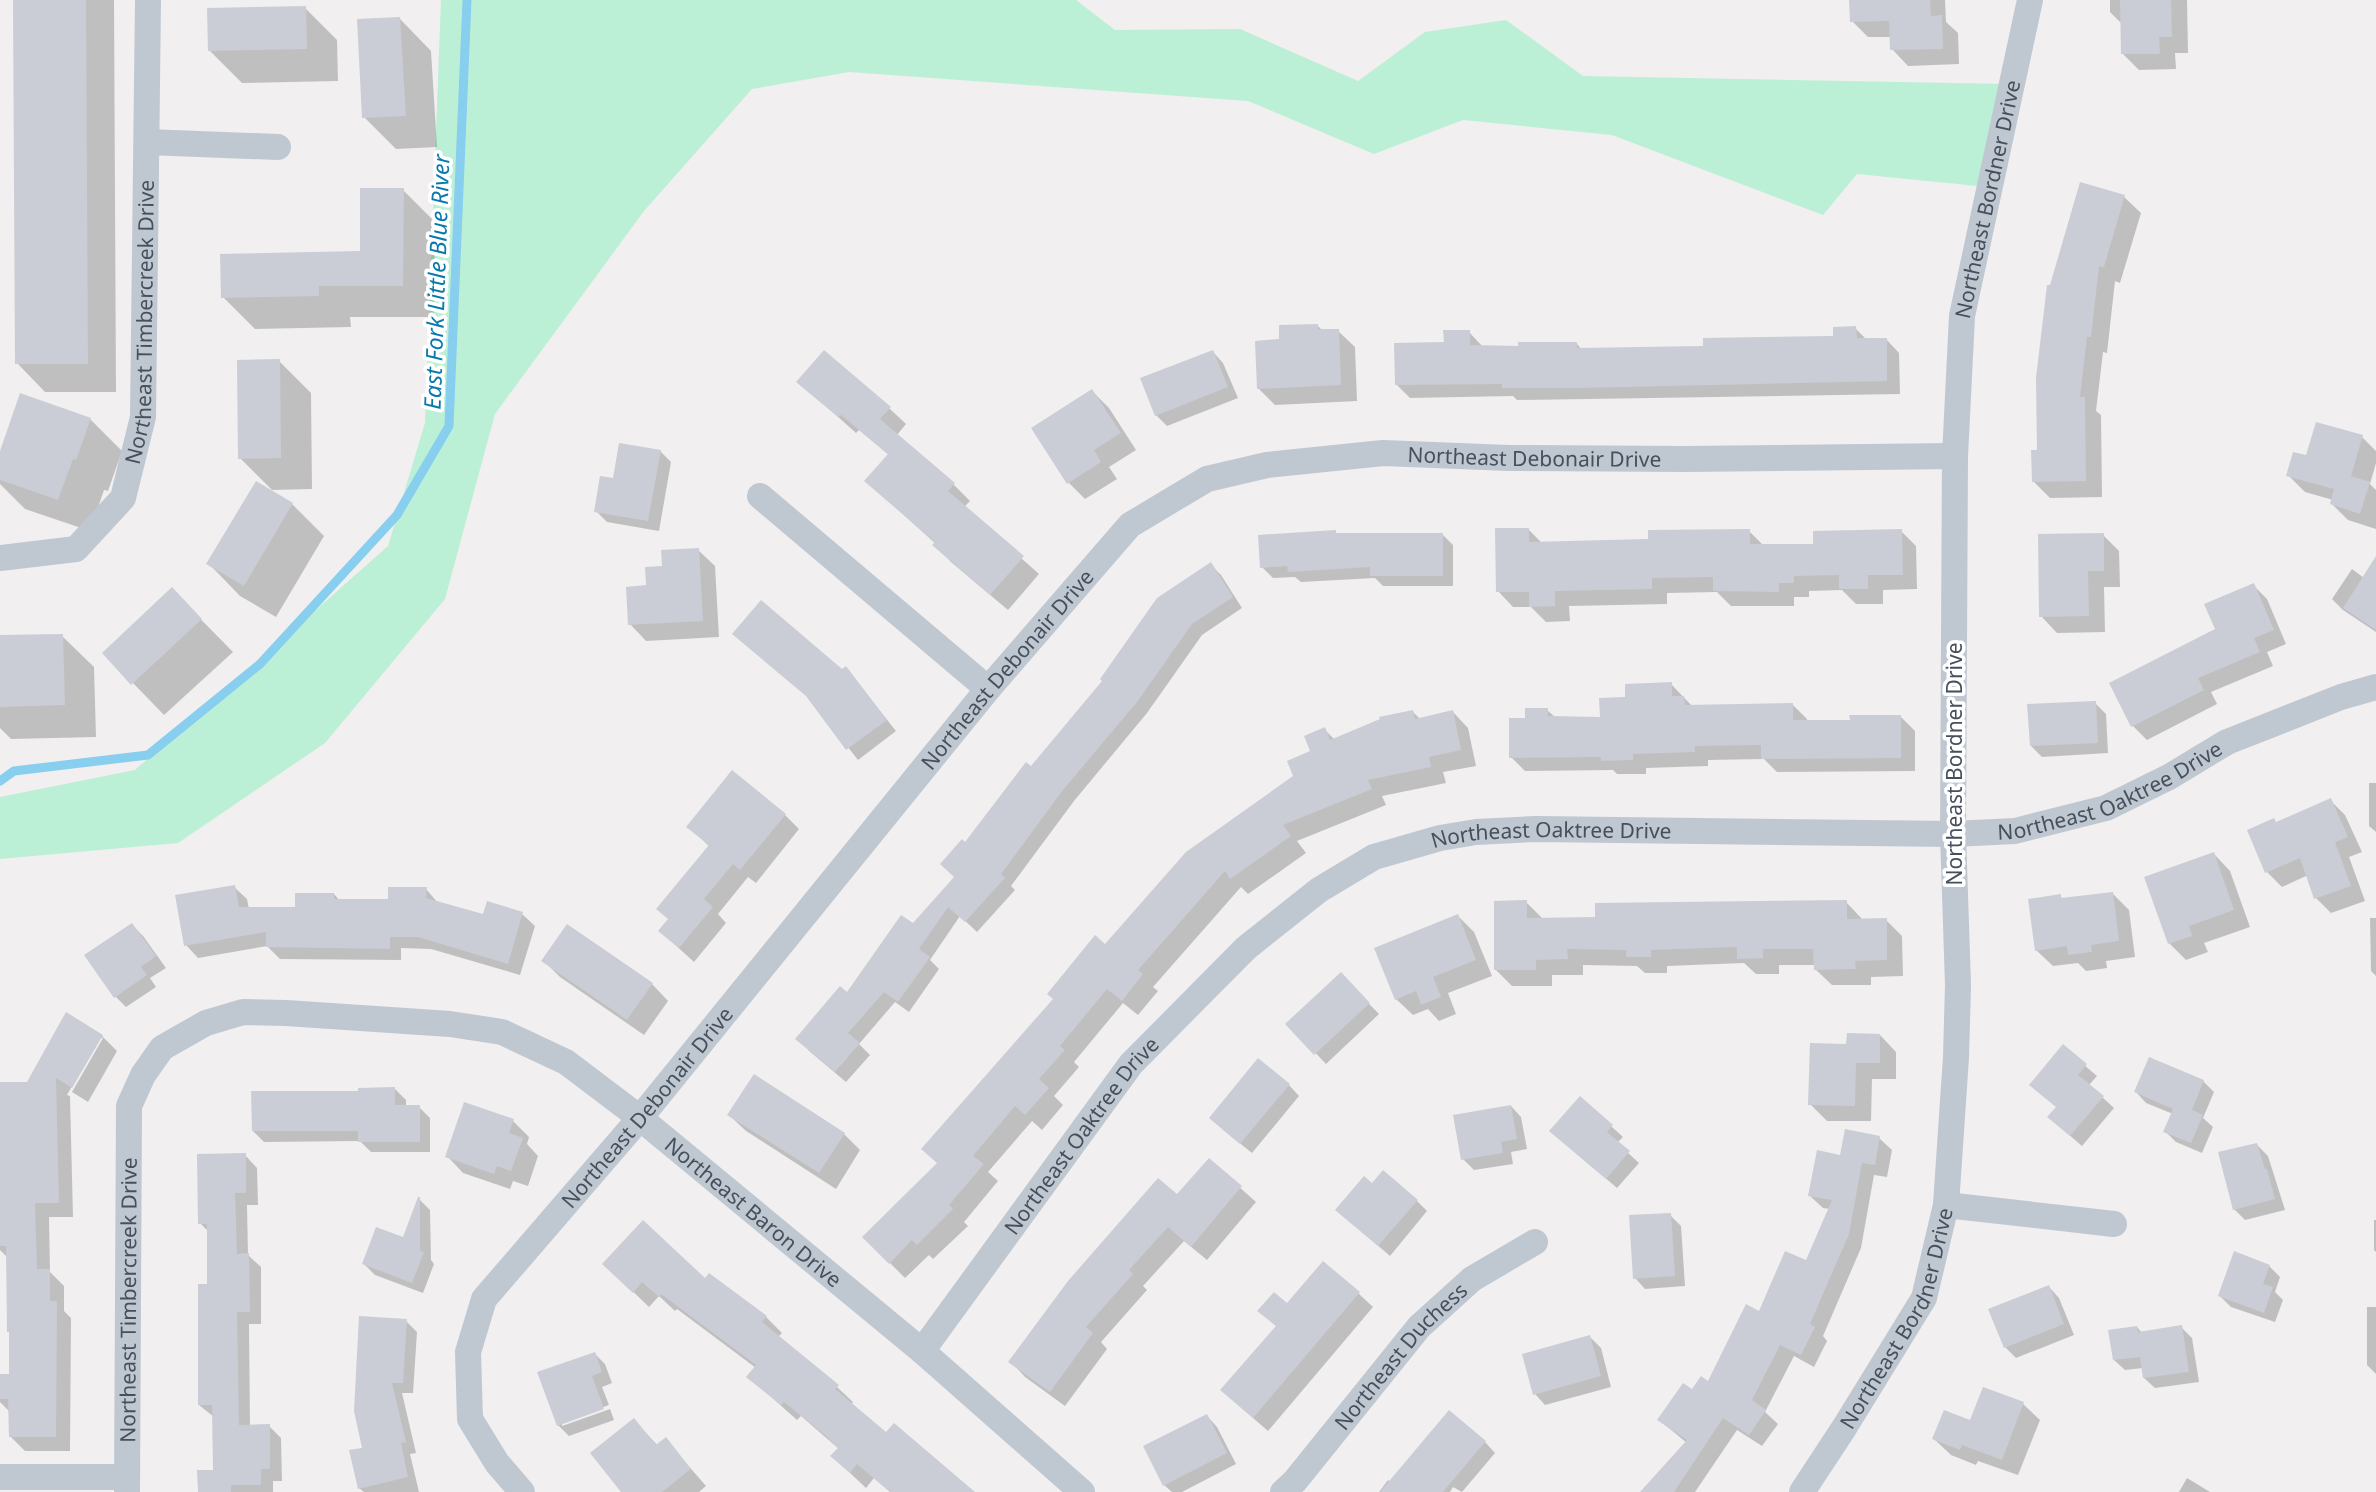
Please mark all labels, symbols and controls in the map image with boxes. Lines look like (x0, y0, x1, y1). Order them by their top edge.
street label: Northeast Bordner Drive (1948, 77, 2026, 321)
water label: East Fork Little Blue River (416, 153, 456, 410)
street label: Northeast Timbercreek Drive (118, 180, 160, 467)
street label: Northeast Debonair Drive (1407, 440, 1661, 473)
street label: Northeast Debonair Drive (914, 563, 1100, 775)
street label: Northeast Bordner Drive (1940, 642, 1968, 886)
street label: Northeast Oaktree Drive (1997, 734, 2227, 846)
street label: Northeast Oaktree Drive (1427, 815, 1672, 854)
street label: Northeast Debonair Drive (555, 1001, 739, 1214)
street label: Northeast Oaktree Drive (997, 1030, 1165, 1240)
street label: Northeast Baron Drive (659, 1130, 848, 1293)
street label: Northeast Timbercreek Drive (113, 1157, 143, 1443)
street label: Northeast Bordner Drive (1833, 1205, 1959, 1434)
street label: Northeast Duchess (1328, 1276, 1473, 1436)

